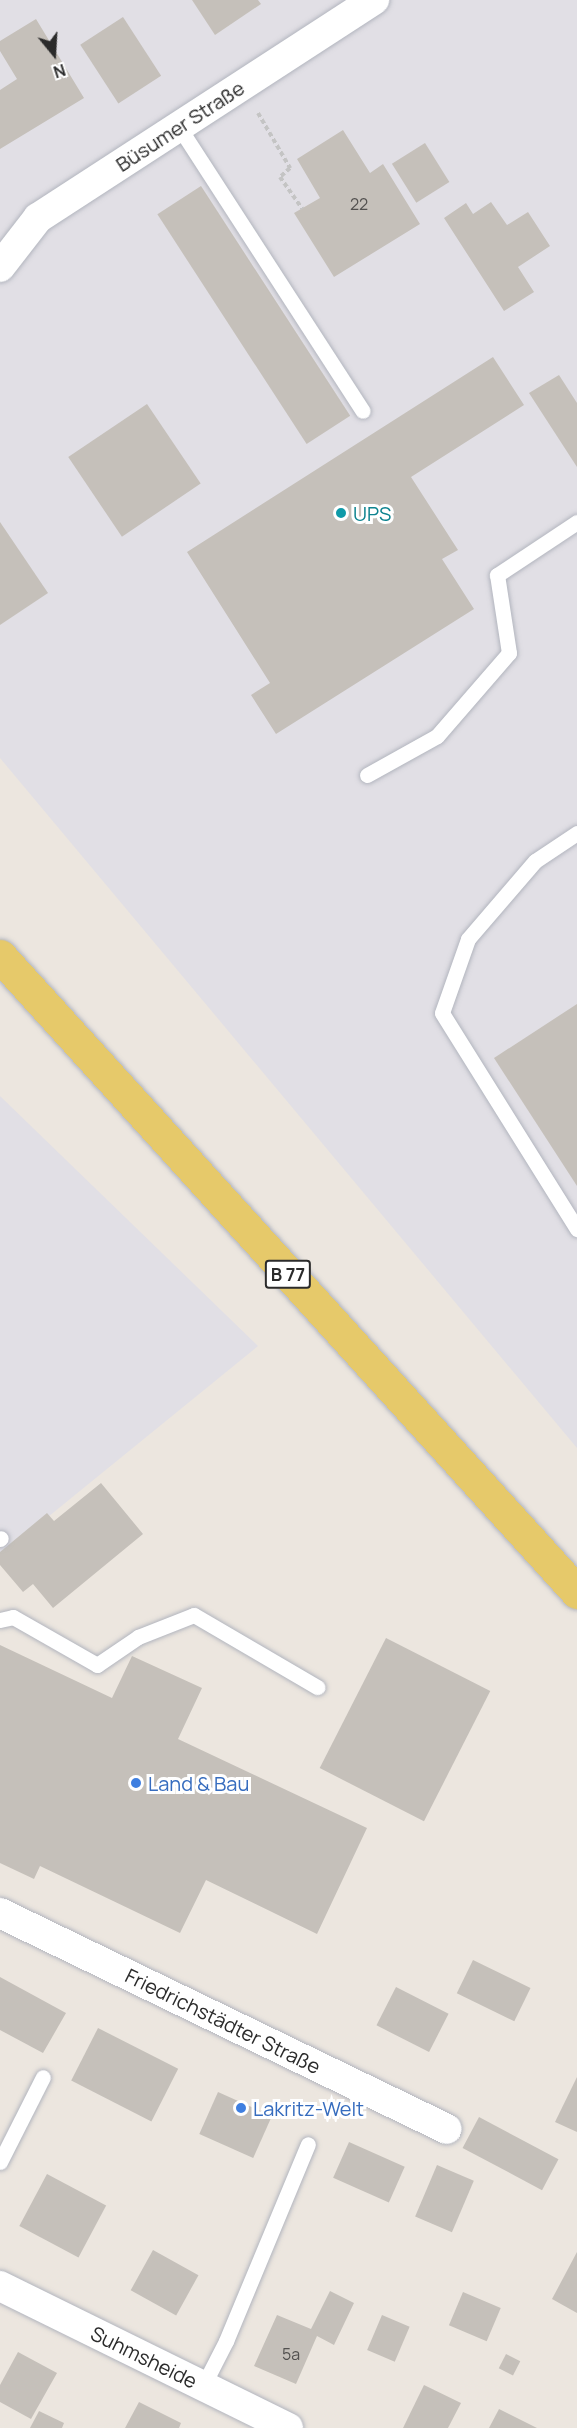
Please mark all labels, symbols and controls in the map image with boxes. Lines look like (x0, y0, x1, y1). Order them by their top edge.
north arrow (24, 24, 84, 84)
text: N (51, 59, 68, 83)
street label: Büsumer Straße (111, 76, 249, 176)
house number: 22 (350, 194, 368, 214)
place label: UPS (353, 501, 391, 525)
marker: UPS (334, 506, 348, 520)
road number: B 77 (264, 1259, 312, 1289)
place label: Land & Bau (148, 1771, 249, 1795)
marker: Land & Bau (129, 1776, 143, 1790)
street label: Friedrichstädter Straße (121, 1963, 325, 2079)
place label: Lakritz-Welt (253, 2096, 364, 2120)
marker: Lakritz-Welt (234, 2101, 248, 2115)
street label: Suhmsheide (87, 2321, 201, 2393)
house number: 5a (282, 2344, 300, 2364)

